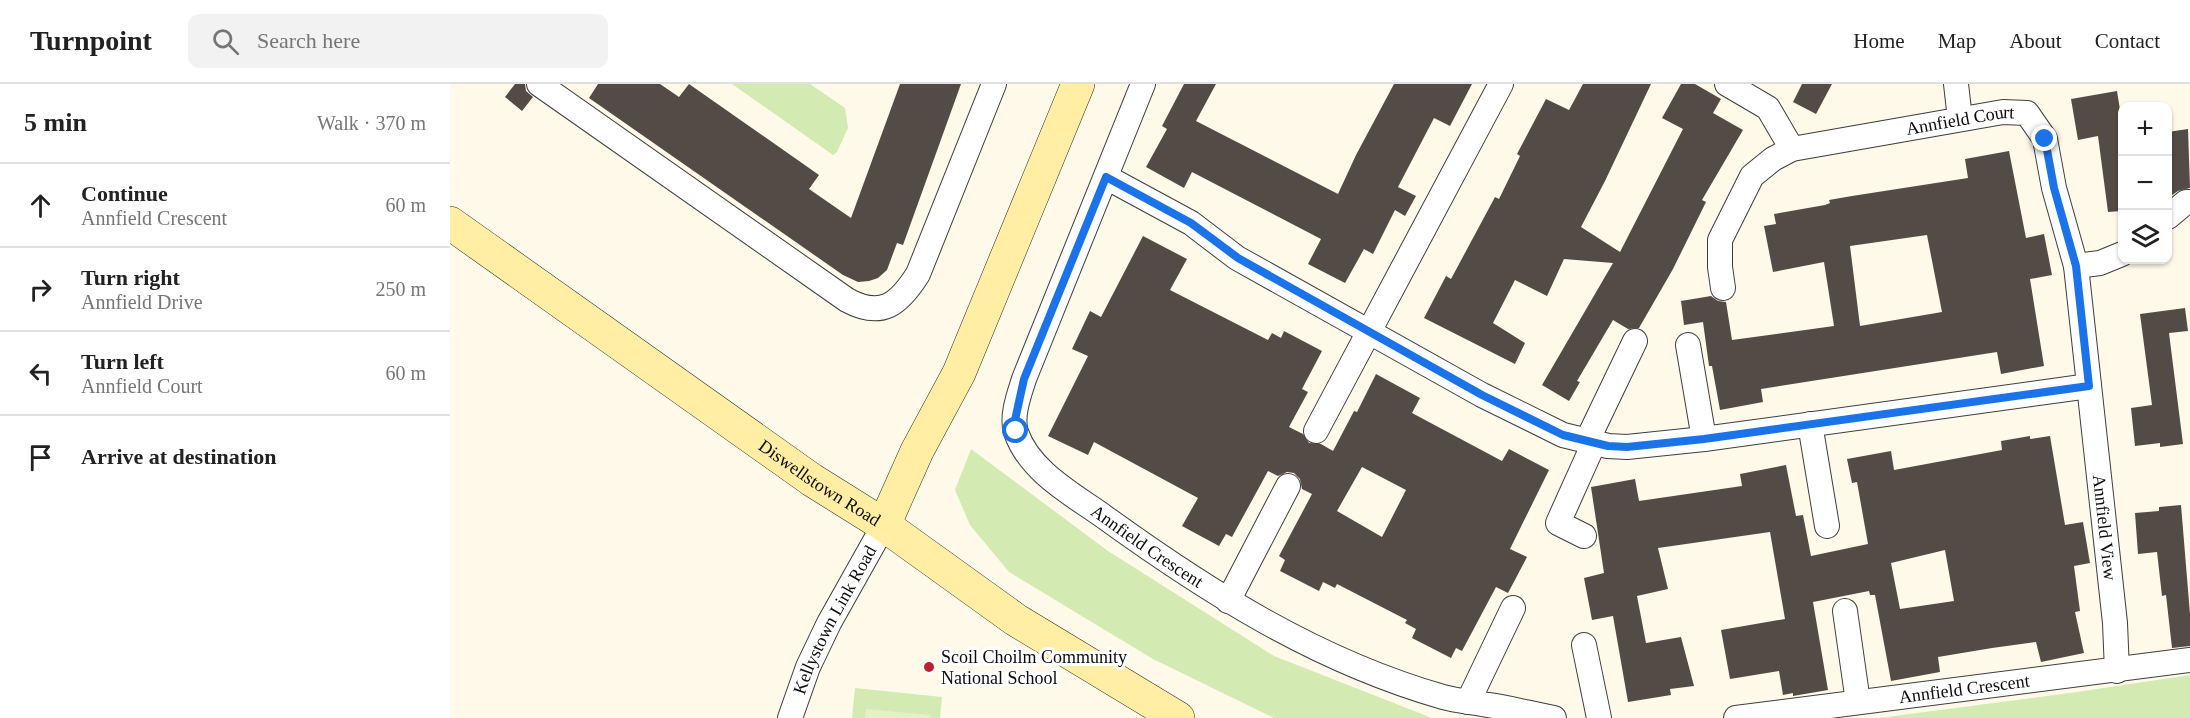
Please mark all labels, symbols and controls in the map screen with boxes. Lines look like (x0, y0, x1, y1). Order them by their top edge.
search box (188, 14, 608, 68)
text: Turnpoint (30, 25, 152, 56)
icon: search (209, 25, 242, 58)
text: Search here (257, 28, 360, 53)
text: Home (1853, 29, 1905, 53)
text: Map (1938, 29, 1976, 53)
text: About (2009, 29, 2062, 53)
text: Contact (2095, 29, 2160, 53)
street label: Annfield Court (1904, 102, 2015, 139)
map controls (2118, 102, 2172, 264)
button: + (2118, 102, 2172, 156)
text: 5 min (24, 108, 87, 137)
text: Walk · 370 m (317, 112, 426, 134)
route end (2031, 125, 2057, 151)
button: − (2118, 156, 2172, 210)
text: Continue (81, 181, 168, 206)
icon: ahead (24, 189, 57, 222)
text: 60 m (385, 194, 426, 216)
text: Annfield Crescent (81, 207, 227, 229)
button: layers (2118, 210, 2172, 264)
text: Turn right (81, 265, 180, 290)
icon: right (24, 273, 57, 306)
text: 250 m (375, 278, 426, 300)
text: Annfield Drive (81, 291, 203, 313)
text: Turn left (81, 349, 164, 374)
icon: left (24, 357, 57, 390)
text: 60 m (385, 362, 426, 384)
text: Annfield Court (81, 375, 203, 397)
route start (1002, 417, 1028, 443)
street label: Diswellstown Road (755, 436, 884, 530)
icon: arrive (24, 441, 57, 474)
text: Arrive at destination (81, 444, 277, 469)
street label: Annfield View (2089, 474, 2120, 581)
street label: Annfield Crescent (1087, 501, 1207, 592)
street label: Kellystown Link Road (789, 542, 880, 697)
place label: Scoil Choilm Community National School (941, 647, 1127, 688)
marker: Scoil Choilm Community National School (922, 660, 936, 674)
street label: Annfield Crescent (1898, 671, 2031, 707)

